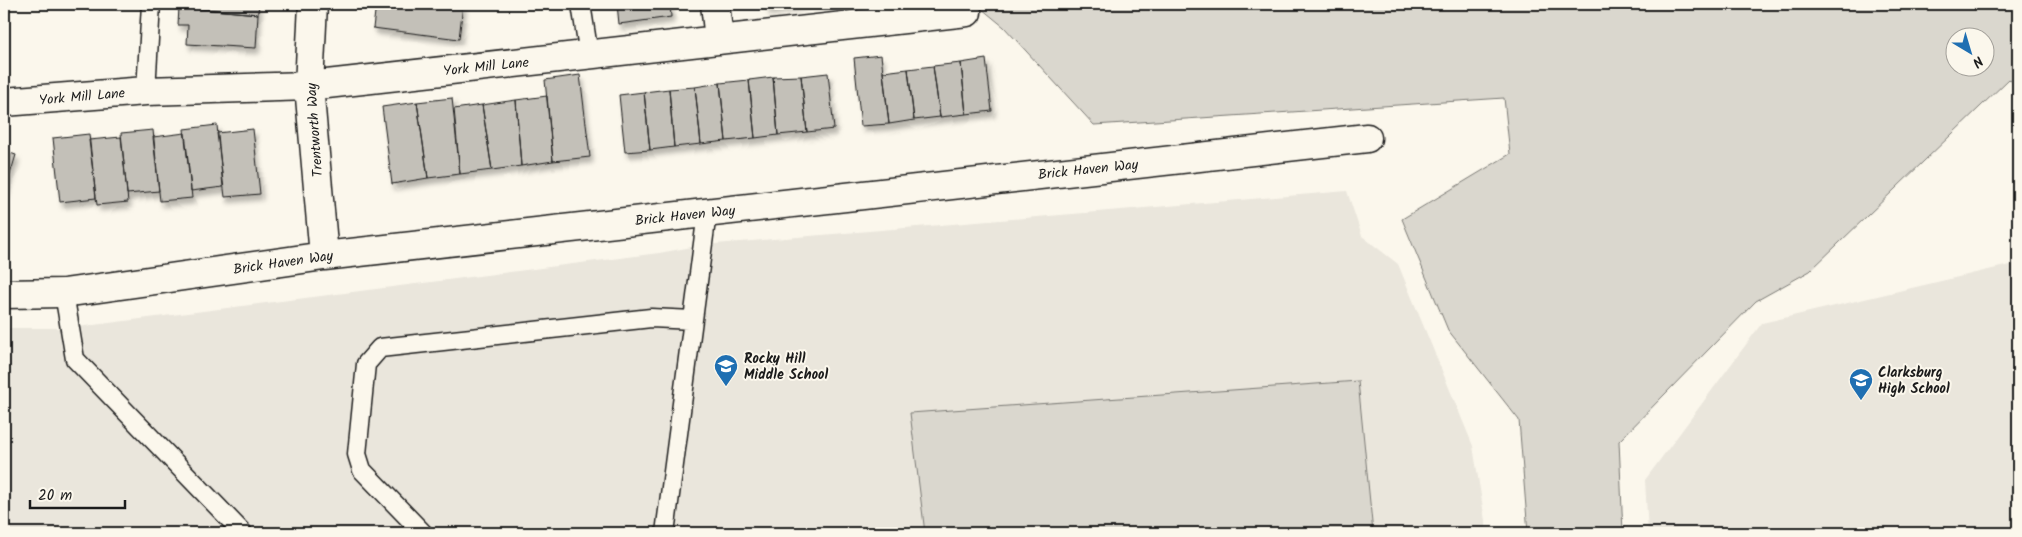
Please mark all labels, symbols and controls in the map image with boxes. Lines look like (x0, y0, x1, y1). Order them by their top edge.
north arrow (1944, 28, 1994, 78)
text: N (1967, 50, 1988, 73)
street label: York Mill Lane (442, 51, 531, 82)
street label: York Mill Lane (38, 82, 127, 112)
street label: Trentworth Way (301, 82, 329, 178)
street label: Brick Haven Way (1037, 154, 1140, 186)
street label: Brick Haven Way (634, 200, 737, 232)
street label: Brick Haven Way (232, 245, 335, 281)
place label: Rocky Hill Middle School (744, 348, 828, 386)
school or university icon: Rocky Hill Middle School (713, 353, 739, 387)
place label: Clarksburg High School (1878, 362, 1950, 400)
school or university icon: Clarksburg High School (1848, 367, 1874, 401)
scale bar (30, 477, 125, 509)
text: 20 m (38, 484, 72, 508)

